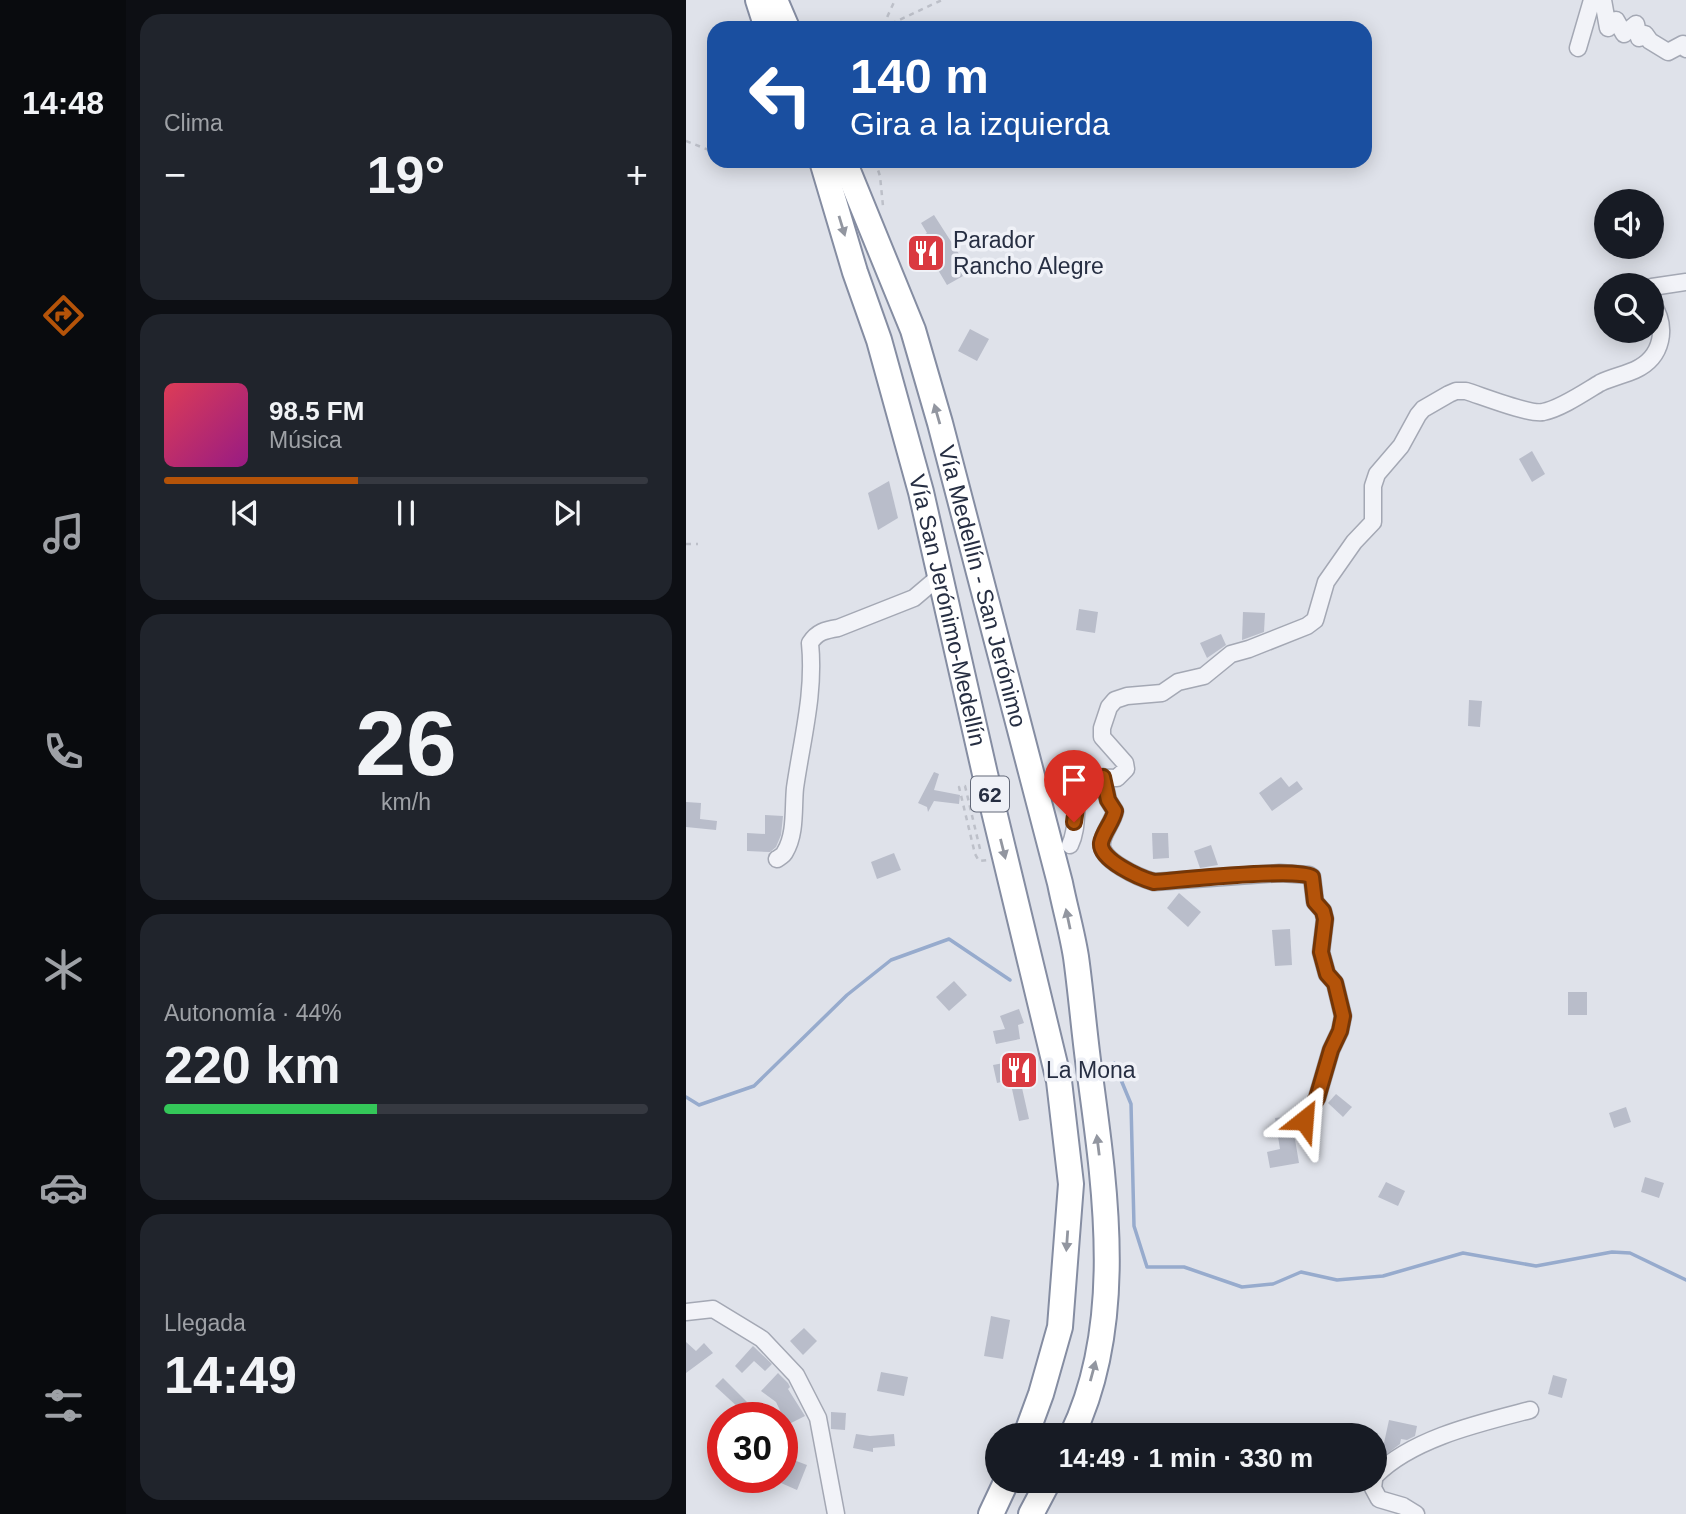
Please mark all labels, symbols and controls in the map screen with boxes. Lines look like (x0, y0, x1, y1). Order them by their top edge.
icon: left (735, 49, 826, 140)
text: 140 m (850, 49, 989, 103)
text: 14:48 (22, 85, 104, 121)
text: Gira a la izquierda (850, 106, 1110, 142)
text: Clima (164, 110, 223, 136)
text: 19° (367, 146, 445, 204)
text: − (164, 154, 186, 196)
text: + (626, 154, 648, 196)
map controls (1594, 189, 1664, 343)
button: sound (1594, 189, 1664, 259)
one-way arrow (837, 216, 847, 237)
place label: Parador Rancho Alegre (953, 227, 1104, 279)
restaurant icon: Parador Rancho Alegre (905, 232, 947, 274)
button: search (1594, 273, 1664, 343)
icon: directions (39, 291, 88, 340)
text: 98.5 FM (269, 396, 364, 426)
one-way arrow (932, 404, 942, 425)
text: Música (269, 427, 342, 453)
street label: Vía Medellín - San Jerónimo (933, 442, 1032, 730)
street label: Vía San Jerónimo-Medellín (904, 472, 991, 749)
icon: previous (226, 494, 264, 532)
icon: pause (387, 494, 425, 532)
icon: next (548, 494, 586, 532)
icon: music (39, 509, 88, 558)
text: 26 (355, 693, 457, 794)
icon: phone (39, 727, 88, 776)
pin (1044, 750, 1104, 822)
icon: arrive (1055, 761, 1093, 799)
road number: 62 (971, 776, 1009, 812)
text: km/h (381, 789, 431, 815)
one-way arrow (998, 838, 1009, 860)
one-way arrow (1062, 908, 1073, 930)
icon: climate (39, 945, 88, 994)
text: Autonomía · 44% (164, 1000, 342, 1026)
text: 220 km (164, 1036, 340, 1094)
restaurant icon: La Mona (998, 1049, 1040, 1091)
place label: La Mona (1046, 1057, 1136, 1083)
position arrow (1267, 1083, 1341, 1157)
one-way arrow (1093, 1133, 1104, 1155)
icon: car (39, 1163, 88, 1212)
one-way arrow (1061, 1230, 1072, 1252)
text: Llegada (164, 1310, 246, 1336)
text: 14:49 (164, 1346, 297, 1404)
one-way arrow (1088, 1359, 1099, 1381)
icon: filters (39, 1381, 88, 1430)
speed limit sign: 30 (707, 1402, 798, 1493)
text: 14:49 · 1 min · 330 m (1059, 1443, 1313, 1473)

